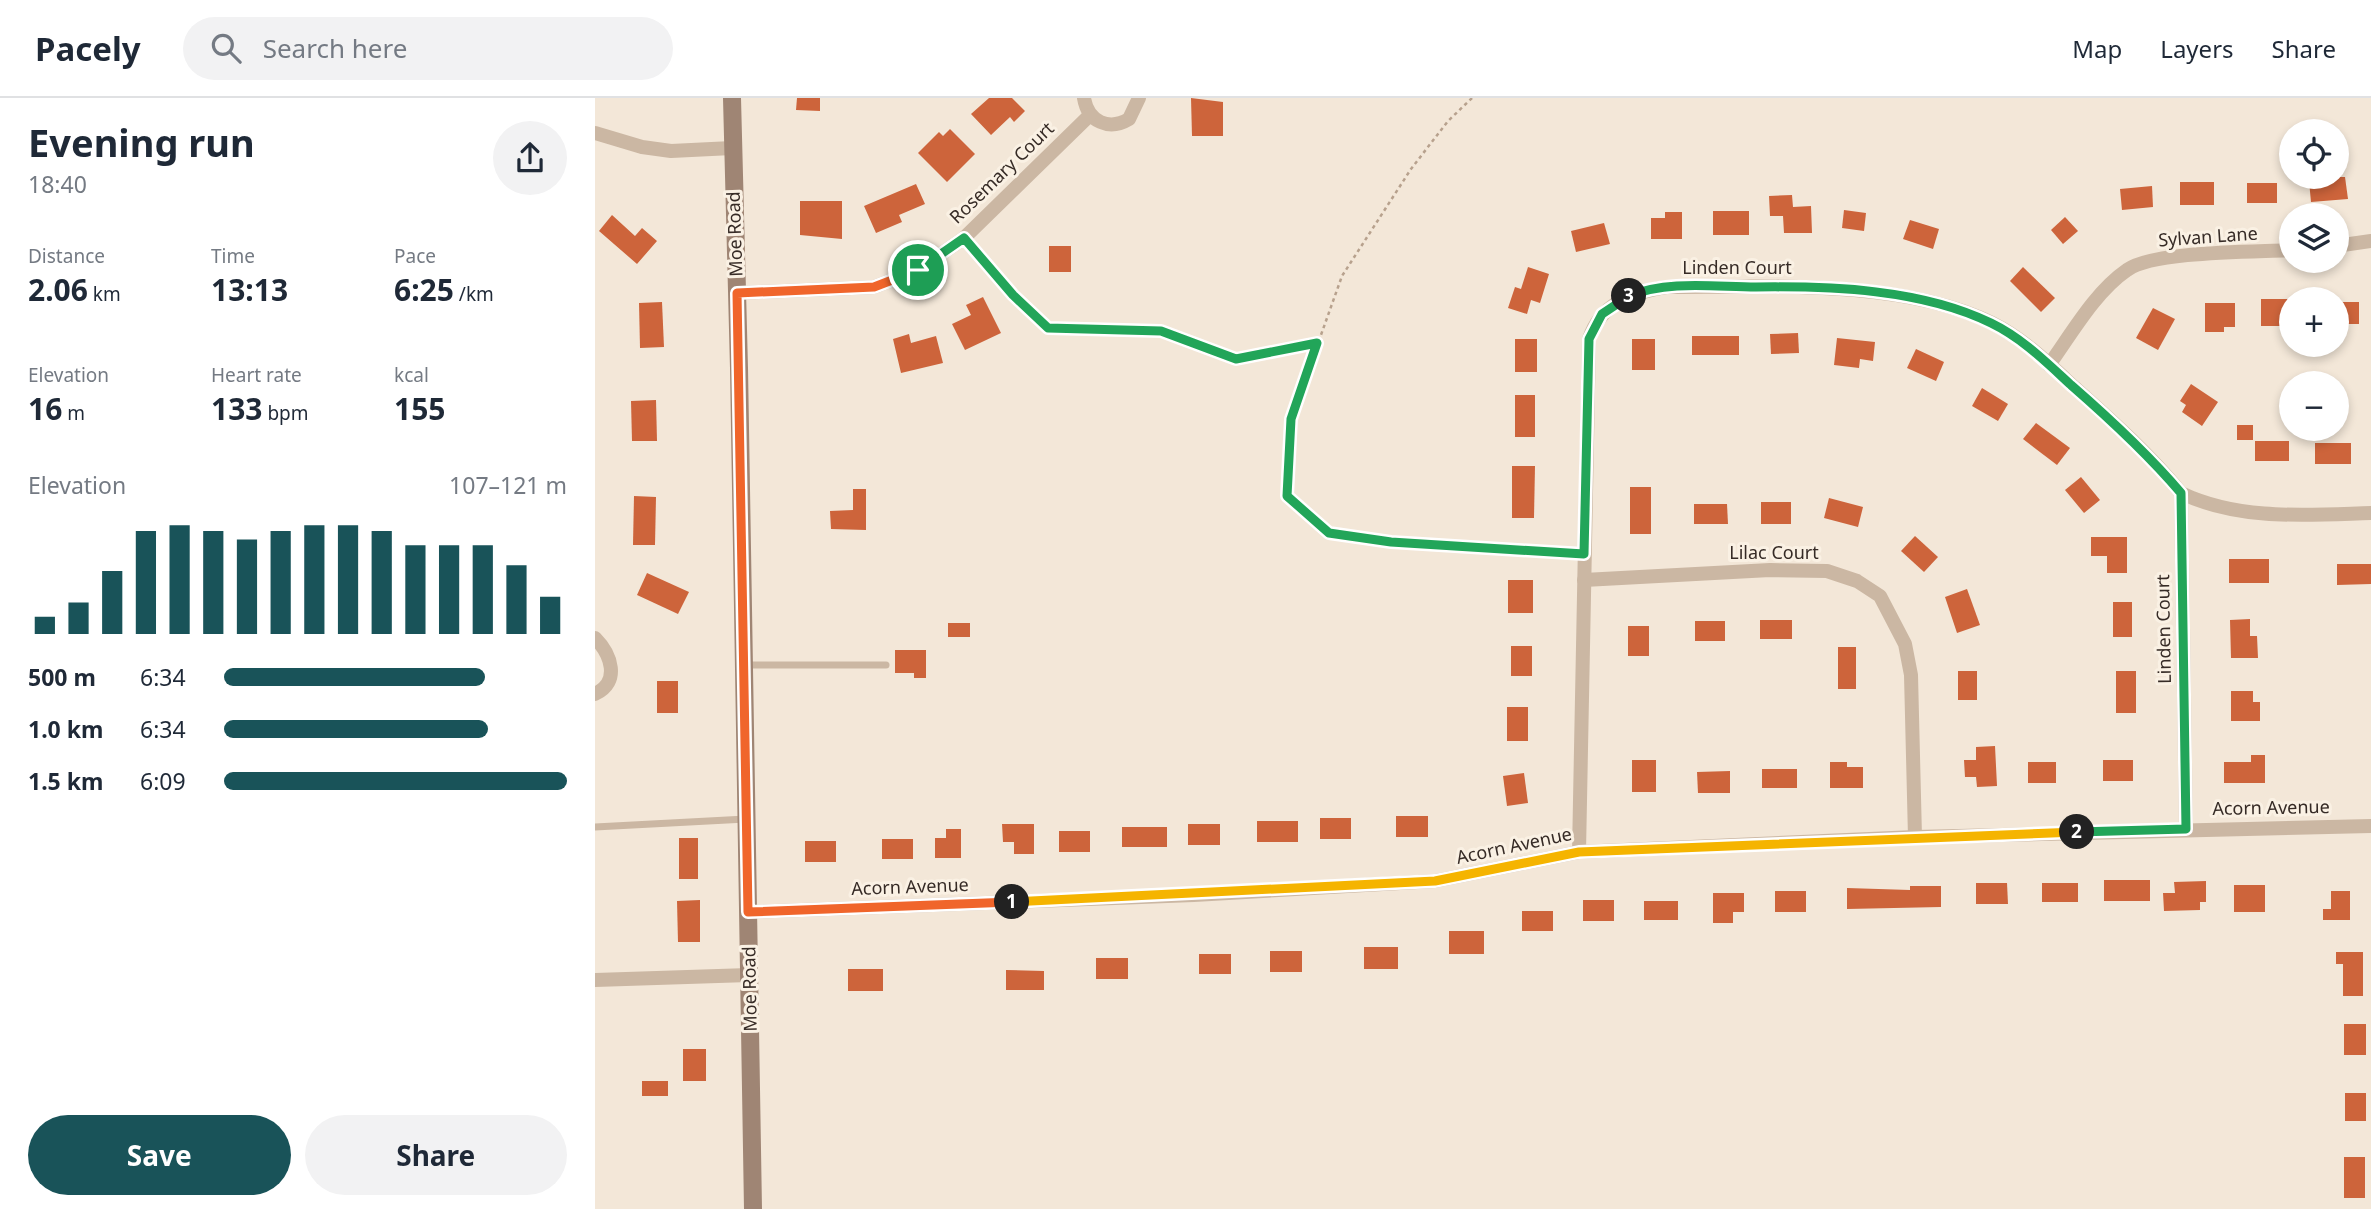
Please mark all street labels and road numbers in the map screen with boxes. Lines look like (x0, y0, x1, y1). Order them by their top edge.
street label: Rosemary Court (944, 116, 1059, 228)
street label: Moe Road (721, 191, 747, 277)
street label: Sylvan Lane (2157, 221, 2258, 251)
street label: Linden Court (1682, 255, 1792, 279)
street label: Lilac Court (1729, 540, 1819, 564)
street label: Linden Court (2150, 574, 2176, 684)
street label: Acorn Avenue (2212, 794, 2330, 820)
street label: Acorn Avenue (1454, 821, 1574, 869)
street label: Acorn Avenue (851, 872, 969, 900)
street label: Moe Road (736, 946, 762, 1032)

